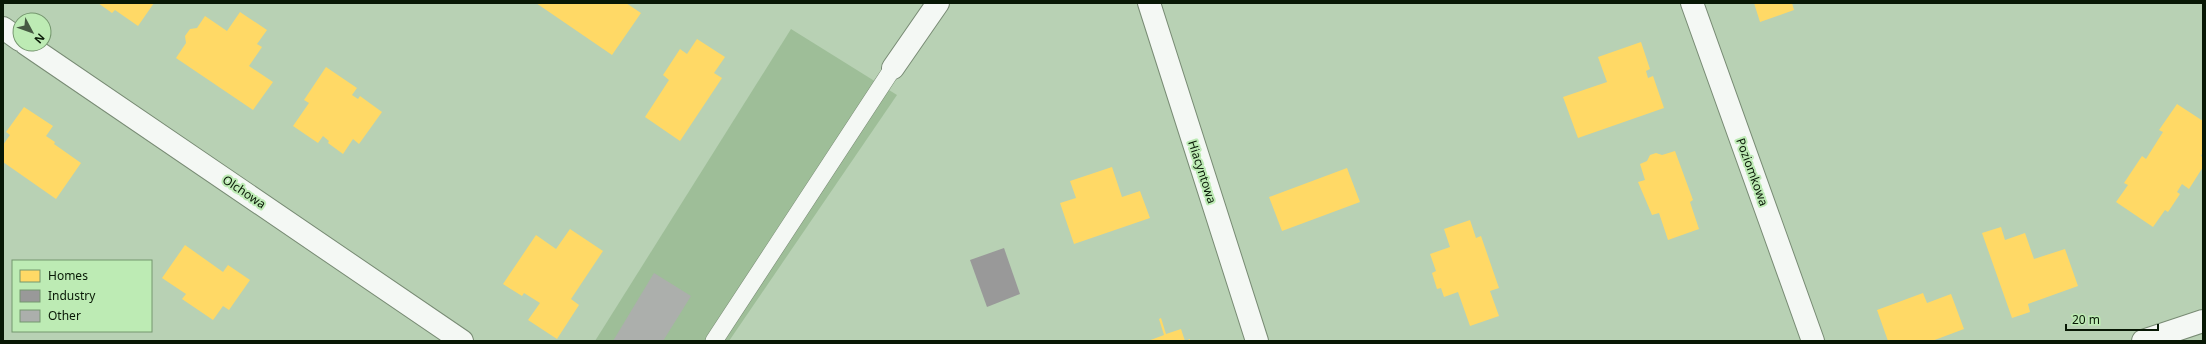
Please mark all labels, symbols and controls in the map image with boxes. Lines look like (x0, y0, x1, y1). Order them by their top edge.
north arrow (12, 12, 52, 52)
text: N (31, 31, 49, 47)
street label: Poziomkowa (1732, 135, 1773, 208)
street label: Hiacyntowa (1184, 138, 1221, 206)
street label: Olchowa (219, 171, 269, 212)
legend (12, 260, 152, 332)
text: Homes (48, 267, 88, 284)
text: Industry (48, 287, 96, 304)
scale bar (2066, 306, 2158, 332)
text: Other (48, 307, 81, 324)
text: 20 m (2072, 311, 2100, 328)

